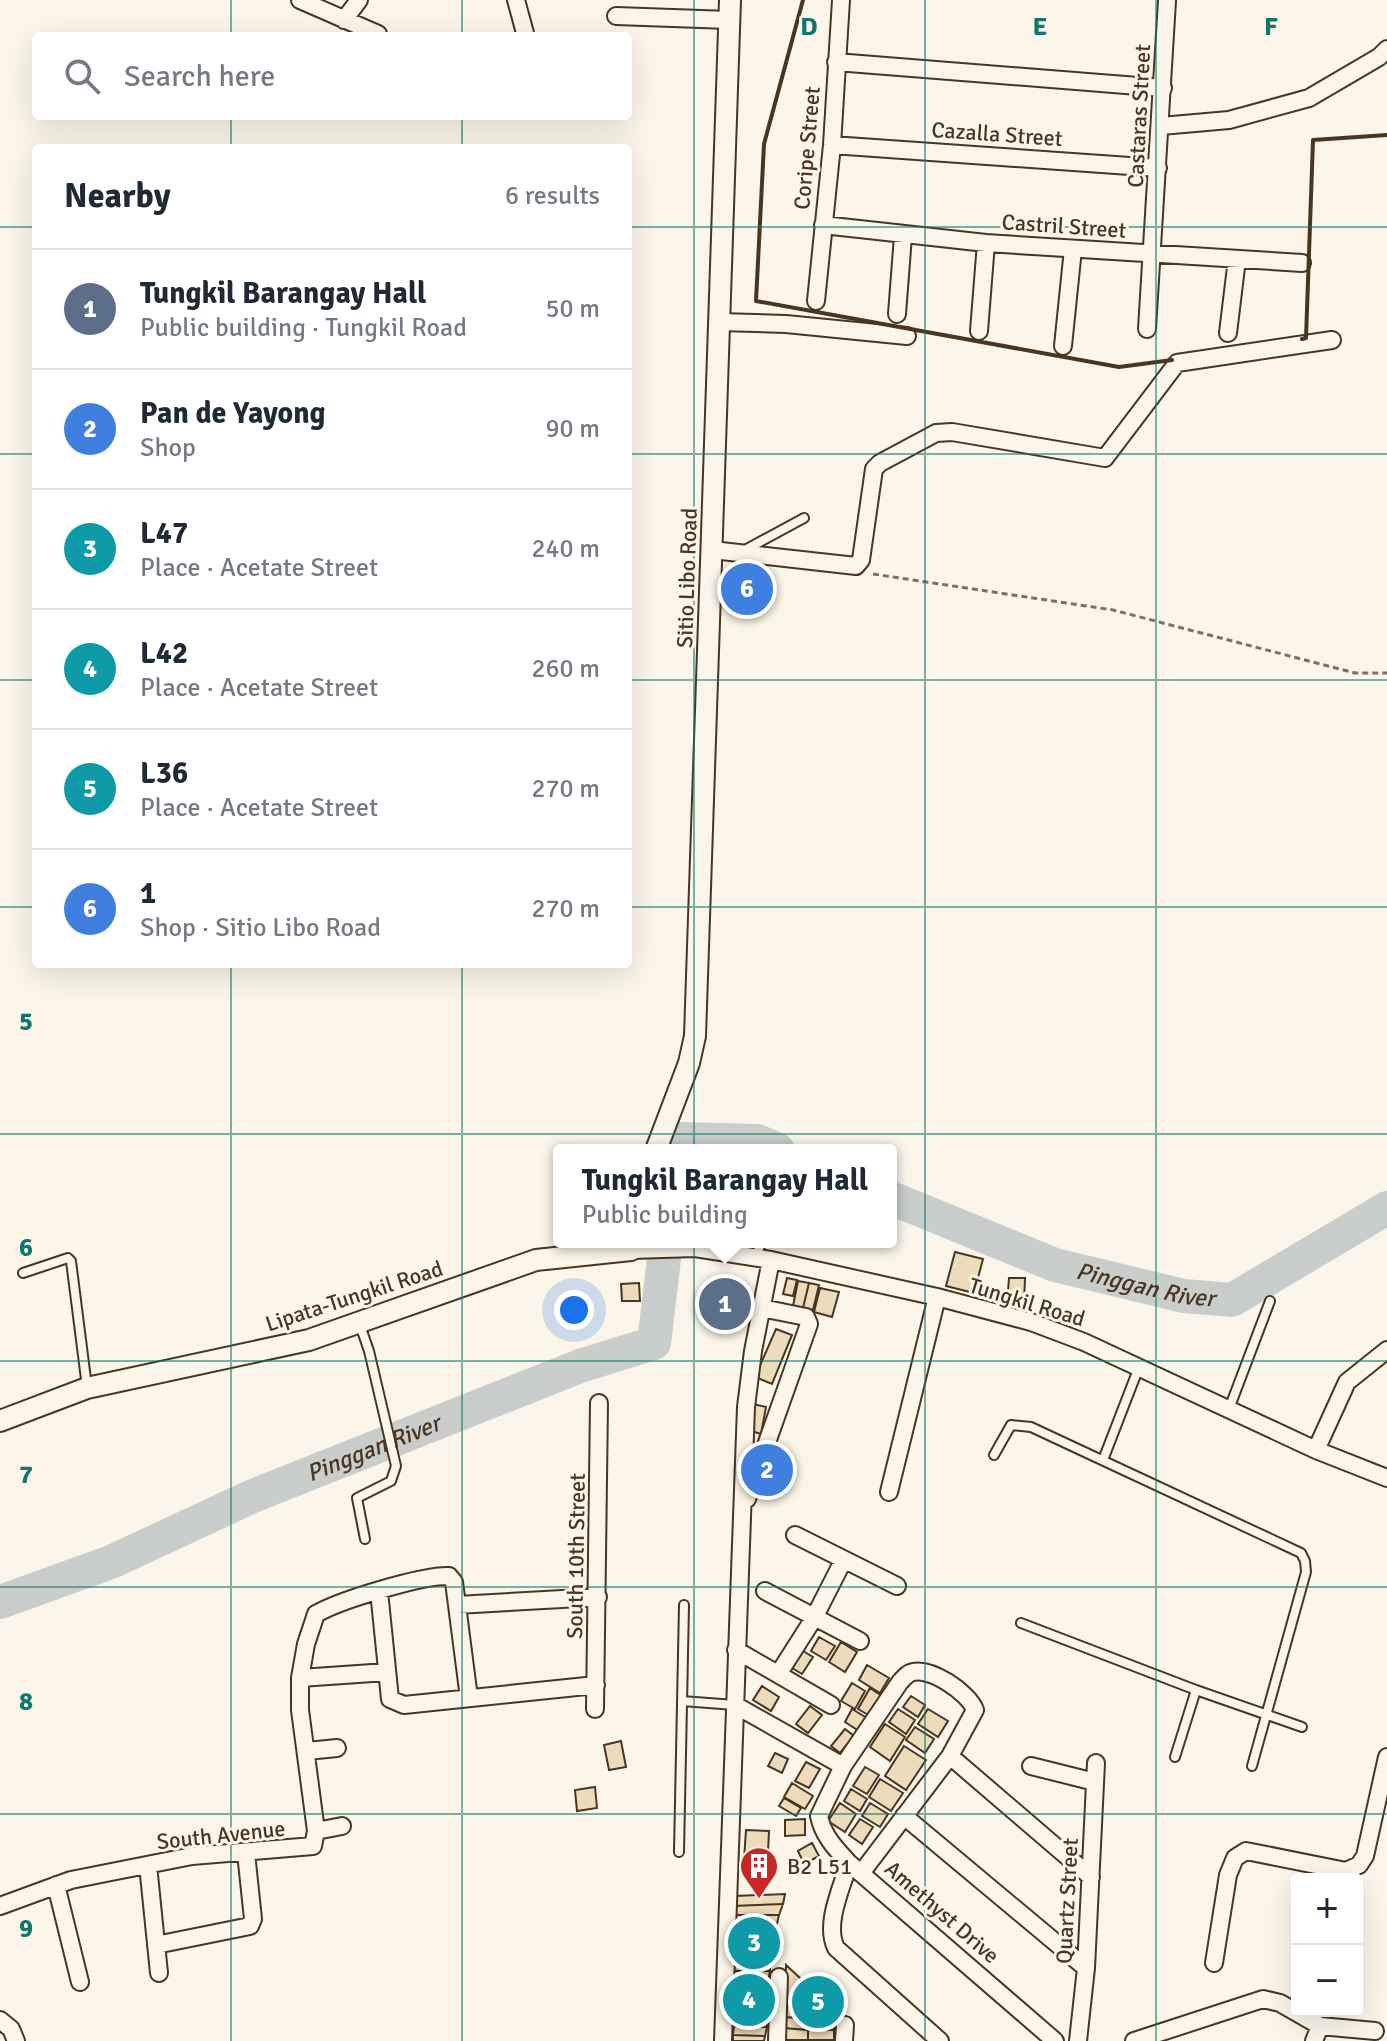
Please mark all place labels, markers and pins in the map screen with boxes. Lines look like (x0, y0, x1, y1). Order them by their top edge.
pin: 6 (721, 559, 773, 619)
pin: 1 (699, 1274, 751, 1334)
pin: 2 (741, 1440, 793, 1500)
building icon: B2 L51 (738, 1845, 780, 1900)
place label: B2 L51 (787, 1853, 852, 1880)
pin: 3 (728, 1913, 780, 1973)
pin: 4 (723, 1970, 775, 2030)
pin: 5 (792, 1972, 844, 2032)

